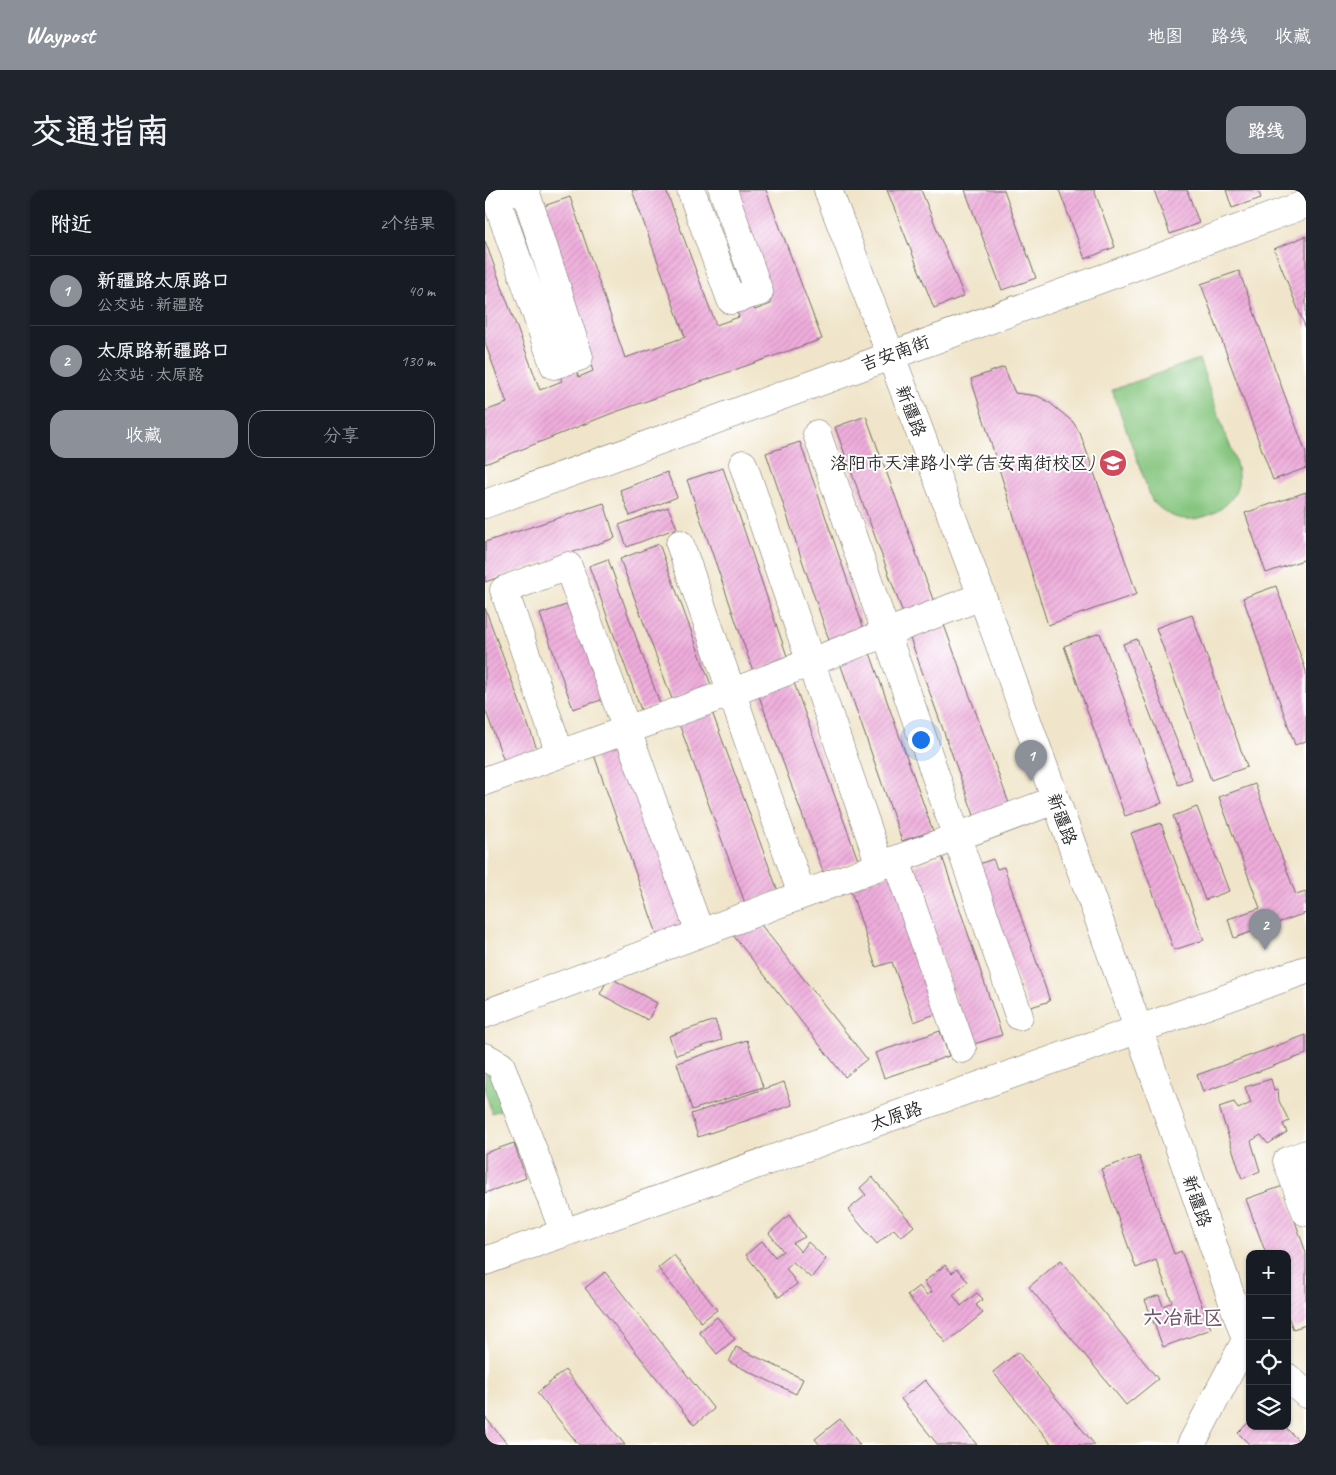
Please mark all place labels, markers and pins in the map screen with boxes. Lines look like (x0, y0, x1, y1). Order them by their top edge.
school or university icon: 洛阳市天津路小学(吉安南街校区) (1098, 448, 1128, 478)
place label: 洛阳市天津路小学(吉安南街校区) (830, 452, 1095, 474)
pin: 1 (1015, 740, 1047, 781)
pin: 2 (1249, 909, 1281, 950)

